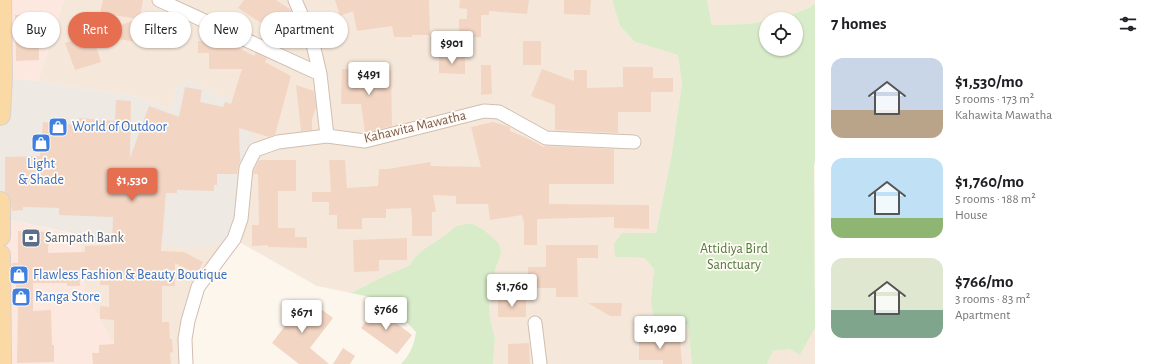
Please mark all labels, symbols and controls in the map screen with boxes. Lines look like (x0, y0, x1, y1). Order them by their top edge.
chip: Buy (12, 12, 60, 48)
chip: Rent (68, 12, 122, 48)
chip: Filters (130, 12, 191, 48)
chip: New (199, 12, 252, 48)
chip: Apartment (260, 12, 348, 48)
map controls (759, 12, 803, 56)
button: locate (759, 12, 803, 56)
icon: filters (1117, 13, 1139, 35)
text: 7 homes (831, 15, 887, 32)
pin: $901 (428, 31, 476, 65)
text: $901 (440, 37, 464, 50)
pin: $491 (345, 62, 393, 96)
text: $491 (357, 68, 381, 81)
text: $1,530/mo (955, 73, 1023, 90)
icon: home (863, 74, 911, 122)
text: 5 rooms · 173 m² (955, 93, 1034, 106)
street label: Kahawita Mawatha (362, 108, 468, 146)
text: Kahawita Mawatha (955, 109, 1052, 122)
shop icon: World of Outdoor (47, 116, 69, 138)
place label: World of Outdoor (72, 120, 167, 134)
shop icon: Light & Shade (30, 132, 52, 154)
place label: Light & Shade (18, 157, 64, 187)
pin: $1,530 (99, 168, 165, 202)
text: $1,760/mo (955, 173, 1024, 190)
text: $1,530 (116, 174, 148, 187)
icon: home (863, 174, 911, 222)
text: 5 rooms · 188 m² (955, 193, 1036, 206)
text: House (955, 209, 987, 222)
bank icon: Sampath Bank (20, 227, 42, 249)
place label: Sampath Bank (45, 231, 125, 245)
park label: Attidiya Bird Sanctuary (700, 242, 768, 272)
shop icon: Flawless Fashion & Beauty Boutique (8, 264, 30, 286)
place label: Flawless Fashion & Beauty Boutique (33, 268, 227, 282)
text: $766/mo (955, 273, 1013, 290)
pin: $1,760 (479, 274, 545, 308)
icon: home (863, 274, 911, 322)
text: $1,760 (496, 280, 528, 293)
shop icon: Ranga Store (10, 286, 32, 308)
place label: Ranga Store (35, 290, 100, 304)
text: 3 rooms · 83 m² (955, 293, 1030, 306)
pin: $766 (362, 297, 410, 331)
pin: $671 (278, 300, 326, 334)
text: $766 (374, 303, 398, 316)
text: $671 (291, 306, 313, 319)
text: Apartment (955, 309, 1010, 322)
pin: $1,090 (627, 316, 693, 350)
text: $1,090 (643, 322, 677, 335)

